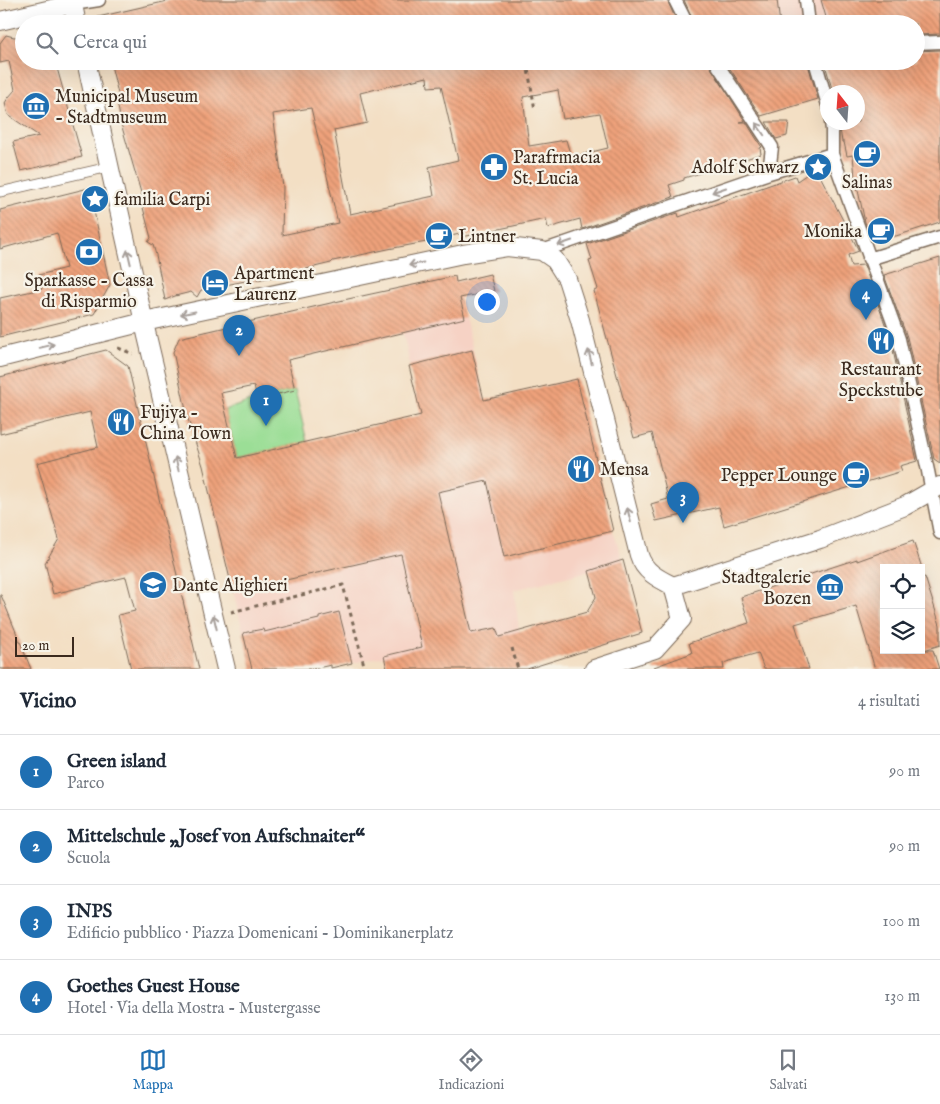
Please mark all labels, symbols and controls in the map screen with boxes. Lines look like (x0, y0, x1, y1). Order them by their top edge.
search box (15, 15, 925, 70)
icon: search (33, 29, 61, 57)
text: Cerca qui (73, 31, 147, 55)
north arrow (820, 85, 865, 130)
place label: Municipal Museum - Stadtmuseum (55, 86, 198, 130)
museum icon: Municipal Museum - Stadtmuseum (21, 91, 51, 121)
one-way arrow (755, 122, 765, 136)
cafe icon: Salinas (852, 139, 882, 169)
place label: Parafrmacia St. Lucia (513, 147, 601, 191)
pharmacy icon: Parafrmacia St. Lucia (479, 152, 509, 182)
place icon: Adolf Schwarz (803, 152, 833, 182)
place label: Adolf Schwarz (690, 157, 799, 180)
place label: Salinas (842, 172, 892, 195)
place icon: familia Carpi (80, 184, 110, 214)
one-way arrow (711, 186, 727, 196)
place label: familia Carpi (114, 189, 210, 212)
cafe icon: Monika (866, 216, 896, 246)
cafe icon: Lintner (424, 221, 454, 251)
place label: Monika (804, 221, 862, 244)
place label: Lintner (458, 226, 516, 249)
bank icon: Sparkasse - Cassa di Risparmio (74, 237, 104, 267)
one-way arrow (558, 239, 574, 248)
one-way arrow (124, 250, 134, 266)
one-way arrow (408, 260, 424, 269)
place label: Apartment Laurenz (233, 263, 314, 307)
hotel icon: Apartment Laurenz (200, 268, 230, 298)
place label: Sparkasse - Cassa di Risparmio (25, 270, 154, 314)
pin: 4 (850, 279, 882, 320)
your location (474, 289, 500, 315)
one-way arrow (181, 309, 197, 318)
pin: 2 (223, 315, 255, 356)
restaurant icon: Restaurant Speckstube (866, 326, 896, 356)
one-way arrow (39, 341, 55, 350)
one-way arrow (585, 350, 594, 366)
place label: Restaurant Speckstube (839, 359, 923, 403)
pin: 1 (250, 385, 282, 426)
place label: Fujiya - China Town (140, 402, 231, 446)
restaurant icon: Fujiya - China Town (106, 407, 136, 437)
restaurant icon: Mensa (566, 454, 596, 484)
one-way arrow (172, 456, 181, 472)
place label: Mensa (600, 459, 649, 482)
cafe icon: Pepper Lounge (841, 460, 871, 490)
place label: Pepper Lounge (721, 465, 837, 488)
pin: 3 (667, 482, 699, 523)
one-way arrow (623, 508, 633, 524)
map controls (880, 564, 925, 654)
button: locate (880, 564, 925, 609)
place label: Stadtgalerie Bozen (722, 567, 811, 611)
school or university icon: Dante Alighieri (138, 570, 168, 600)
museum icon: Stadtgalerie Bozen (815, 572, 845, 602)
place label: Dante Alighieri (172, 575, 288, 598)
button: layers (880, 609, 925, 654)
one-way arrow (210, 614, 219, 630)
scale bar (15, 634, 74, 657)
text: 20 m (22, 637, 49, 655)
text: Vicino (20, 688, 76, 715)
text: 4 risultati (858, 692, 920, 712)
text: Green island (67, 750, 166, 774)
text: 1 (33, 762, 39, 782)
text: 90 m (889, 762, 920, 782)
text: Parco (67, 774, 104, 794)
text: Mittelschule „Josef von Aufschnaiter“ (67, 825, 365, 849)
text: 2 (32, 837, 40, 857)
text: 90 m (889, 837, 920, 857)
text: Scuola (67, 849, 110, 869)
text: INPS (67, 900, 112, 924)
text: 3 (33, 912, 39, 932)
text: 100 m (883, 912, 920, 932)
text: Edificio pubblico · Piazza Domenicani - Dominikanerplatz (67, 924, 453, 944)
text: Goethes Guest House (67, 975, 240, 999)
text: 4 (32, 987, 40, 1007)
text: 130 m (884, 987, 920, 1007)
text: Hotel · Via della Mostra - Mustergasse (67, 999, 321, 1019)
tab: Mappa (133, 1046, 173, 1094)
tab: Indicazioni (439, 1046, 504, 1094)
tab: Salvati (770, 1046, 807, 1094)

